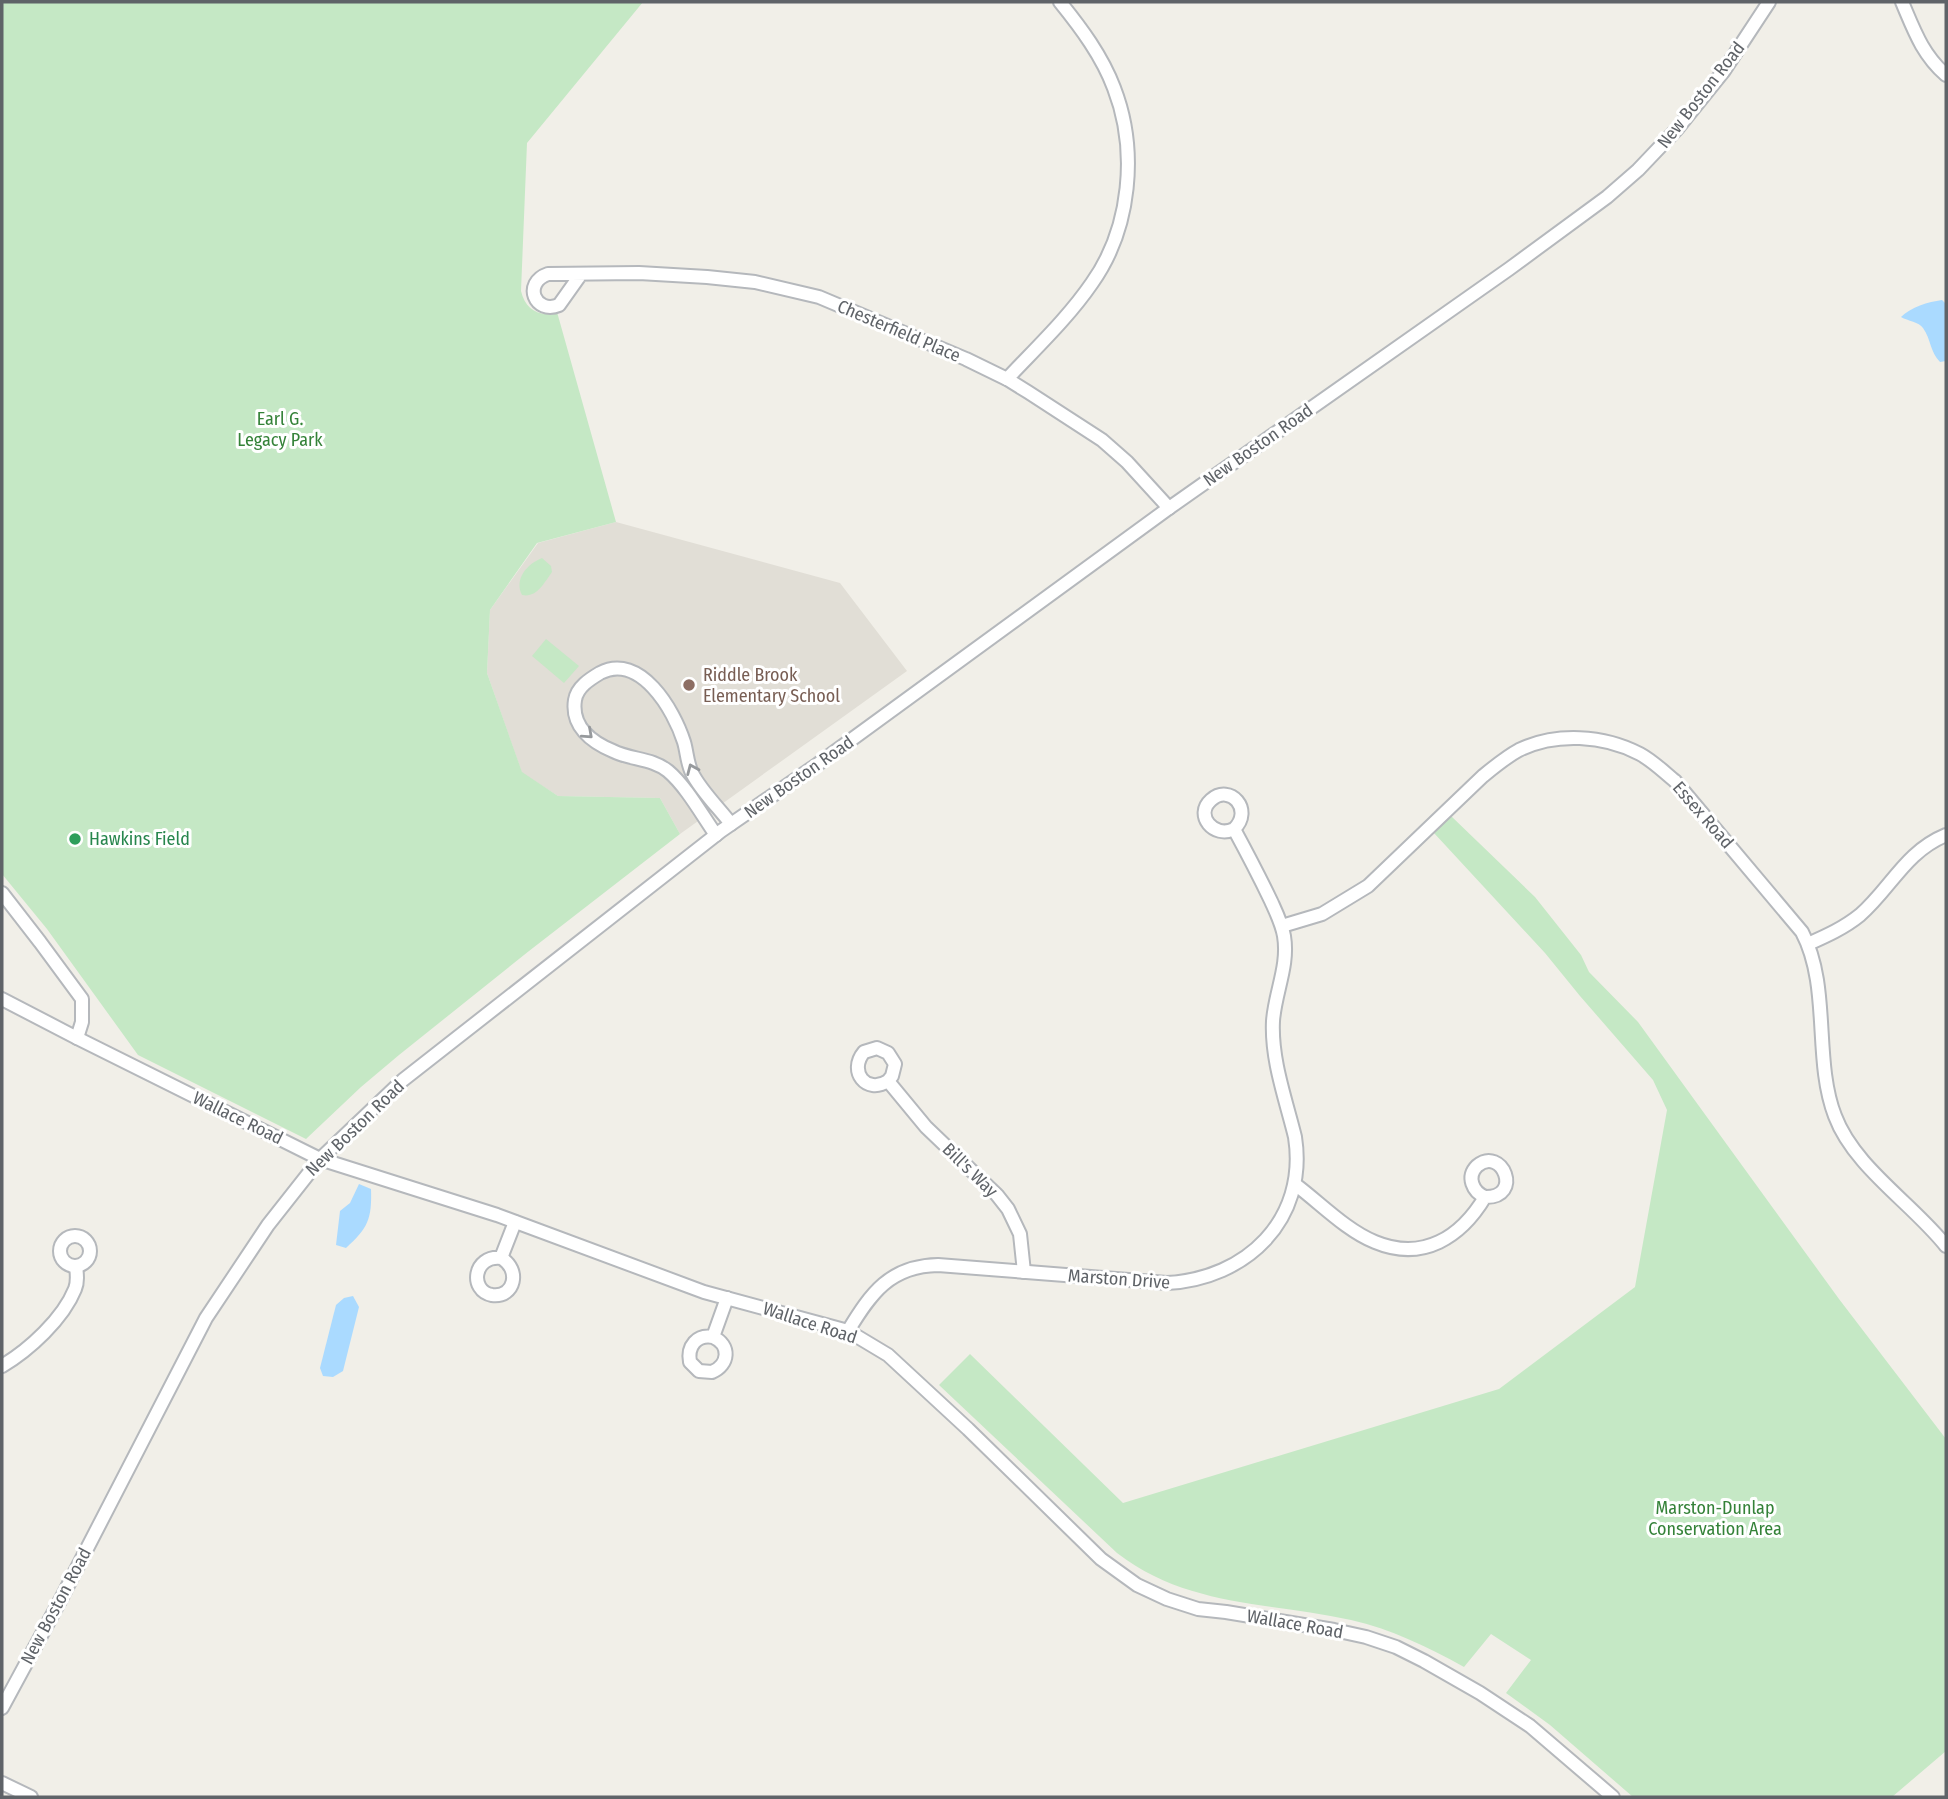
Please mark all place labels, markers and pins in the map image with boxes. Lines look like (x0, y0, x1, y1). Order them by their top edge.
place label: Riddle Brook Elementary School (703, 664, 840, 707)
marker: Riddle Brook Elementary School (681, 677, 697, 693)
place label: Hawkins Field (89, 828, 190, 850)
marker: Hawkins Field (67, 831, 83, 847)

